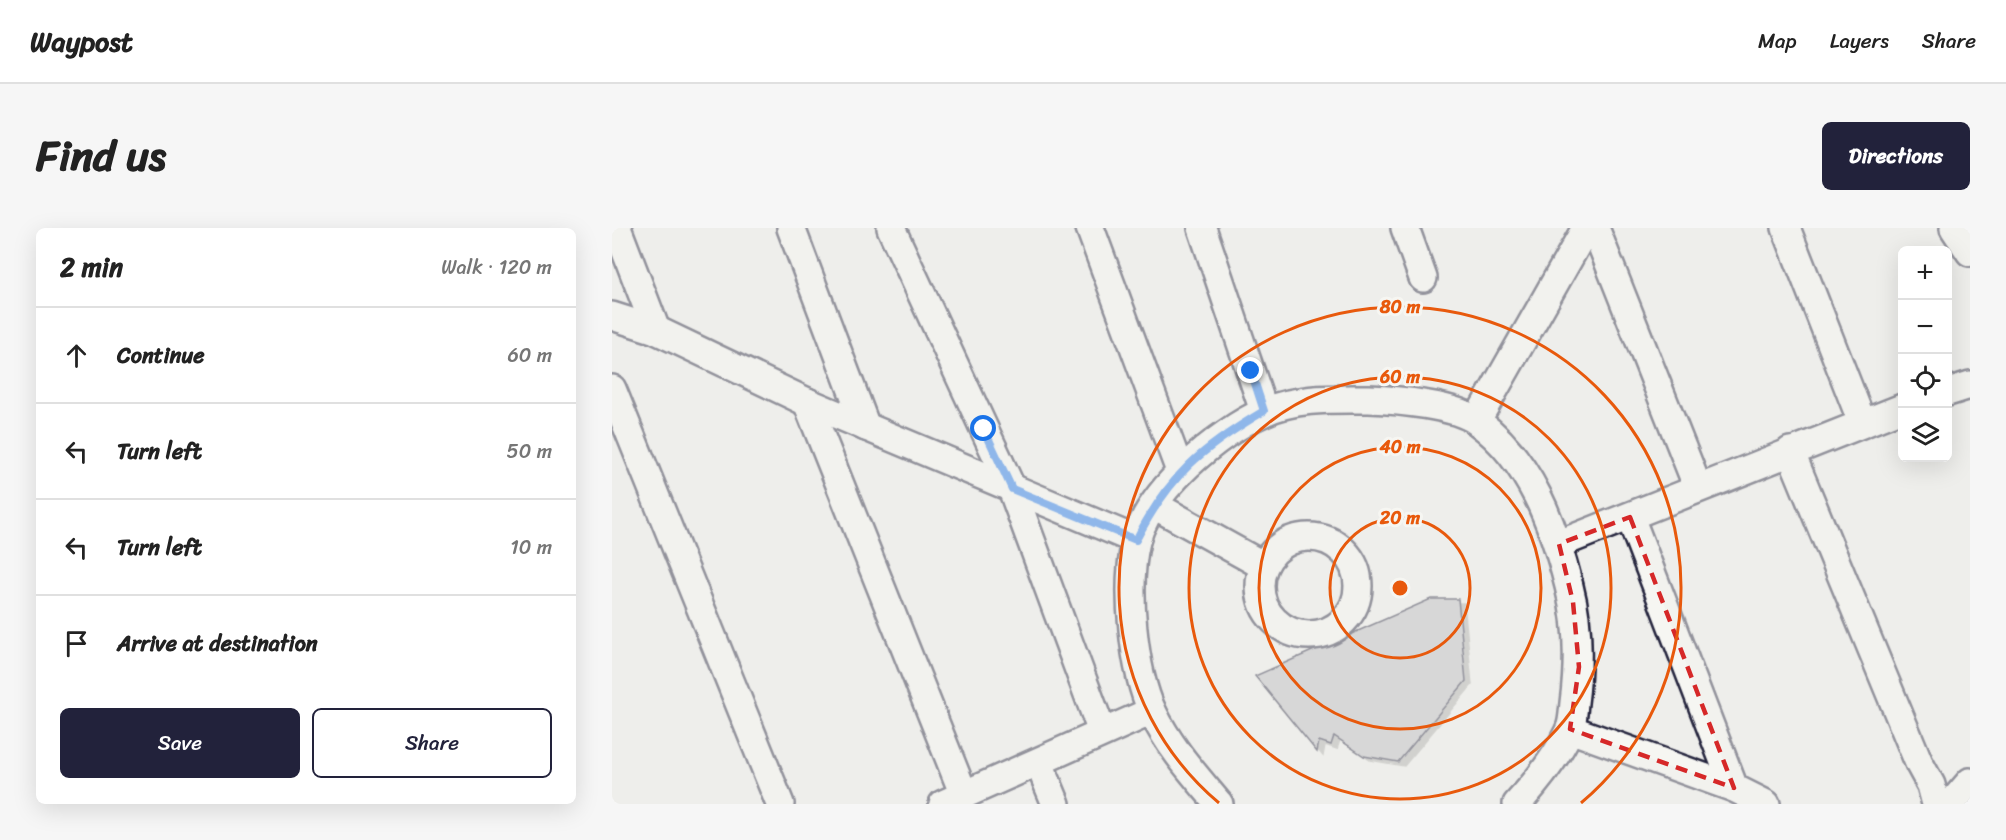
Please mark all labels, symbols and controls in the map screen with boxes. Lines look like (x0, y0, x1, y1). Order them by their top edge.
text: Waypost (30, 17, 133, 66)
text: Map (1758, 22, 1797, 60)
text: Layers (1830, 22, 1889, 60)
text: Share (1922, 22, 1976, 60)
text: Find us (36, 119, 166, 193)
button: Directions (1822, 122, 1970, 190)
text: 2 min (60, 244, 123, 290)
map controls (1898, 246, 1952, 462)
button: + (1898, 246, 1952, 300)
text: Walk · 120 m (441, 250, 552, 285)
text: 80 m (1379, 291, 1421, 323)
button: − (1898, 300, 1952, 354)
text: Continue (117, 336, 205, 375)
text: 60 m (507, 338, 552, 373)
icon: ahead (60, 339, 93, 372)
button: locate (1898, 354, 1952, 408)
route end (1237, 357, 1263, 383)
text: 60 m (1379, 361, 1420, 393)
button: layers (1898, 408, 1952, 462)
route start (970, 415, 996, 441)
text: 40 m (1378, 431, 1421, 463)
text: Turn left (117, 432, 202, 471)
text: 50 m (507, 434, 552, 469)
icon: left (60, 435, 93, 468)
text: 20 m (1379, 502, 1420, 534)
text: Turn left (117, 528, 202, 567)
text: 10 m (510, 530, 552, 565)
icon: left (60, 531, 93, 564)
centre of rings (1390, 578, 1410, 598)
text: Arrive at destination (117, 624, 318, 663)
icon: arrive (60, 627, 93, 660)
button: Save (60, 708, 300, 778)
button: Share (312, 708, 552, 778)

